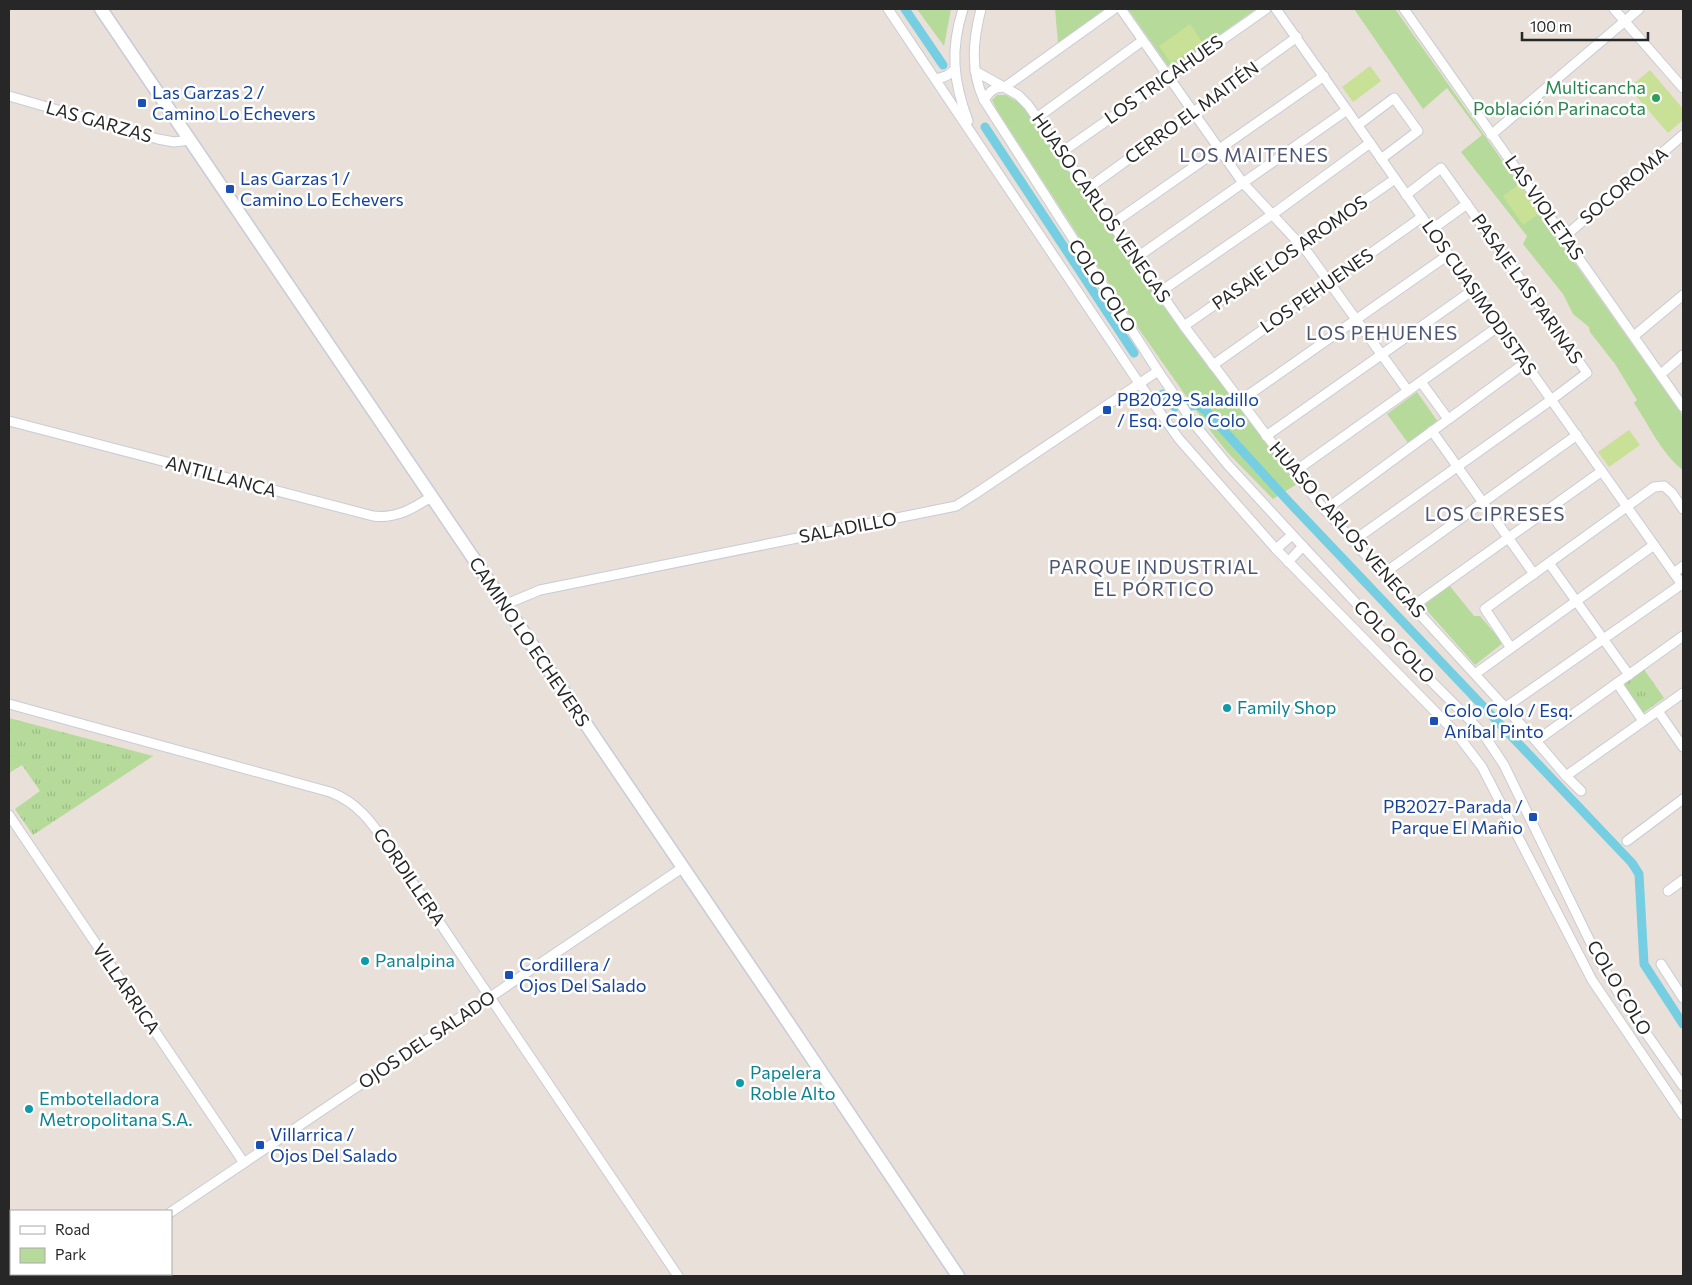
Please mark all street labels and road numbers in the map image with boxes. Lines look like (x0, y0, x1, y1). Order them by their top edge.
street label: LOS TRICAHUES (1100, 30, 1227, 128)
street label: CERRO EL MAITÉN (1120, 56, 1263, 168)
street label: LAS GARZAS (44, 95, 155, 147)
street label: HUASO CARLOS VENEGAS (1028, 108, 1176, 306)
street label: SOCOROMA (1575, 142, 1672, 228)
street label: LAS VIOLETAS (1501, 151, 1589, 264)
street label: PASAJE LOS AROMOS (1208, 190, 1371, 314)
street label: PASAJE LAS PARINAS (1468, 209, 1588, 368)
street label: LOS CUASIMODISTAS (1418, 215, 1542, 379)
street label: COLO COLO (1065, 235, 1141, 336)
street label: LOS PEHUENES (1256, 243, 1377, 337)
street label: HUASO CARLOS VENEGAS (1265, 437, 1430, 622)
street label: ANTILLANCA (163, 451, 279, 501)
street label: SALADILLO (797, 507, 898, 547)
street label: CAMINO LO ECHEVERS (465, 553, 595, 730)
street label: COLO COLO (1350, 595, 1440, 687)
street label: CORDILLERA (369, 823, 451, 930)
street label: COLO COLO (1583, 936, 1657, 1039)
street label: VILLARRICA (89, 939, 165, 1038)
street label: OJOS DEL SALADO (354, 985, 499, 1093)

